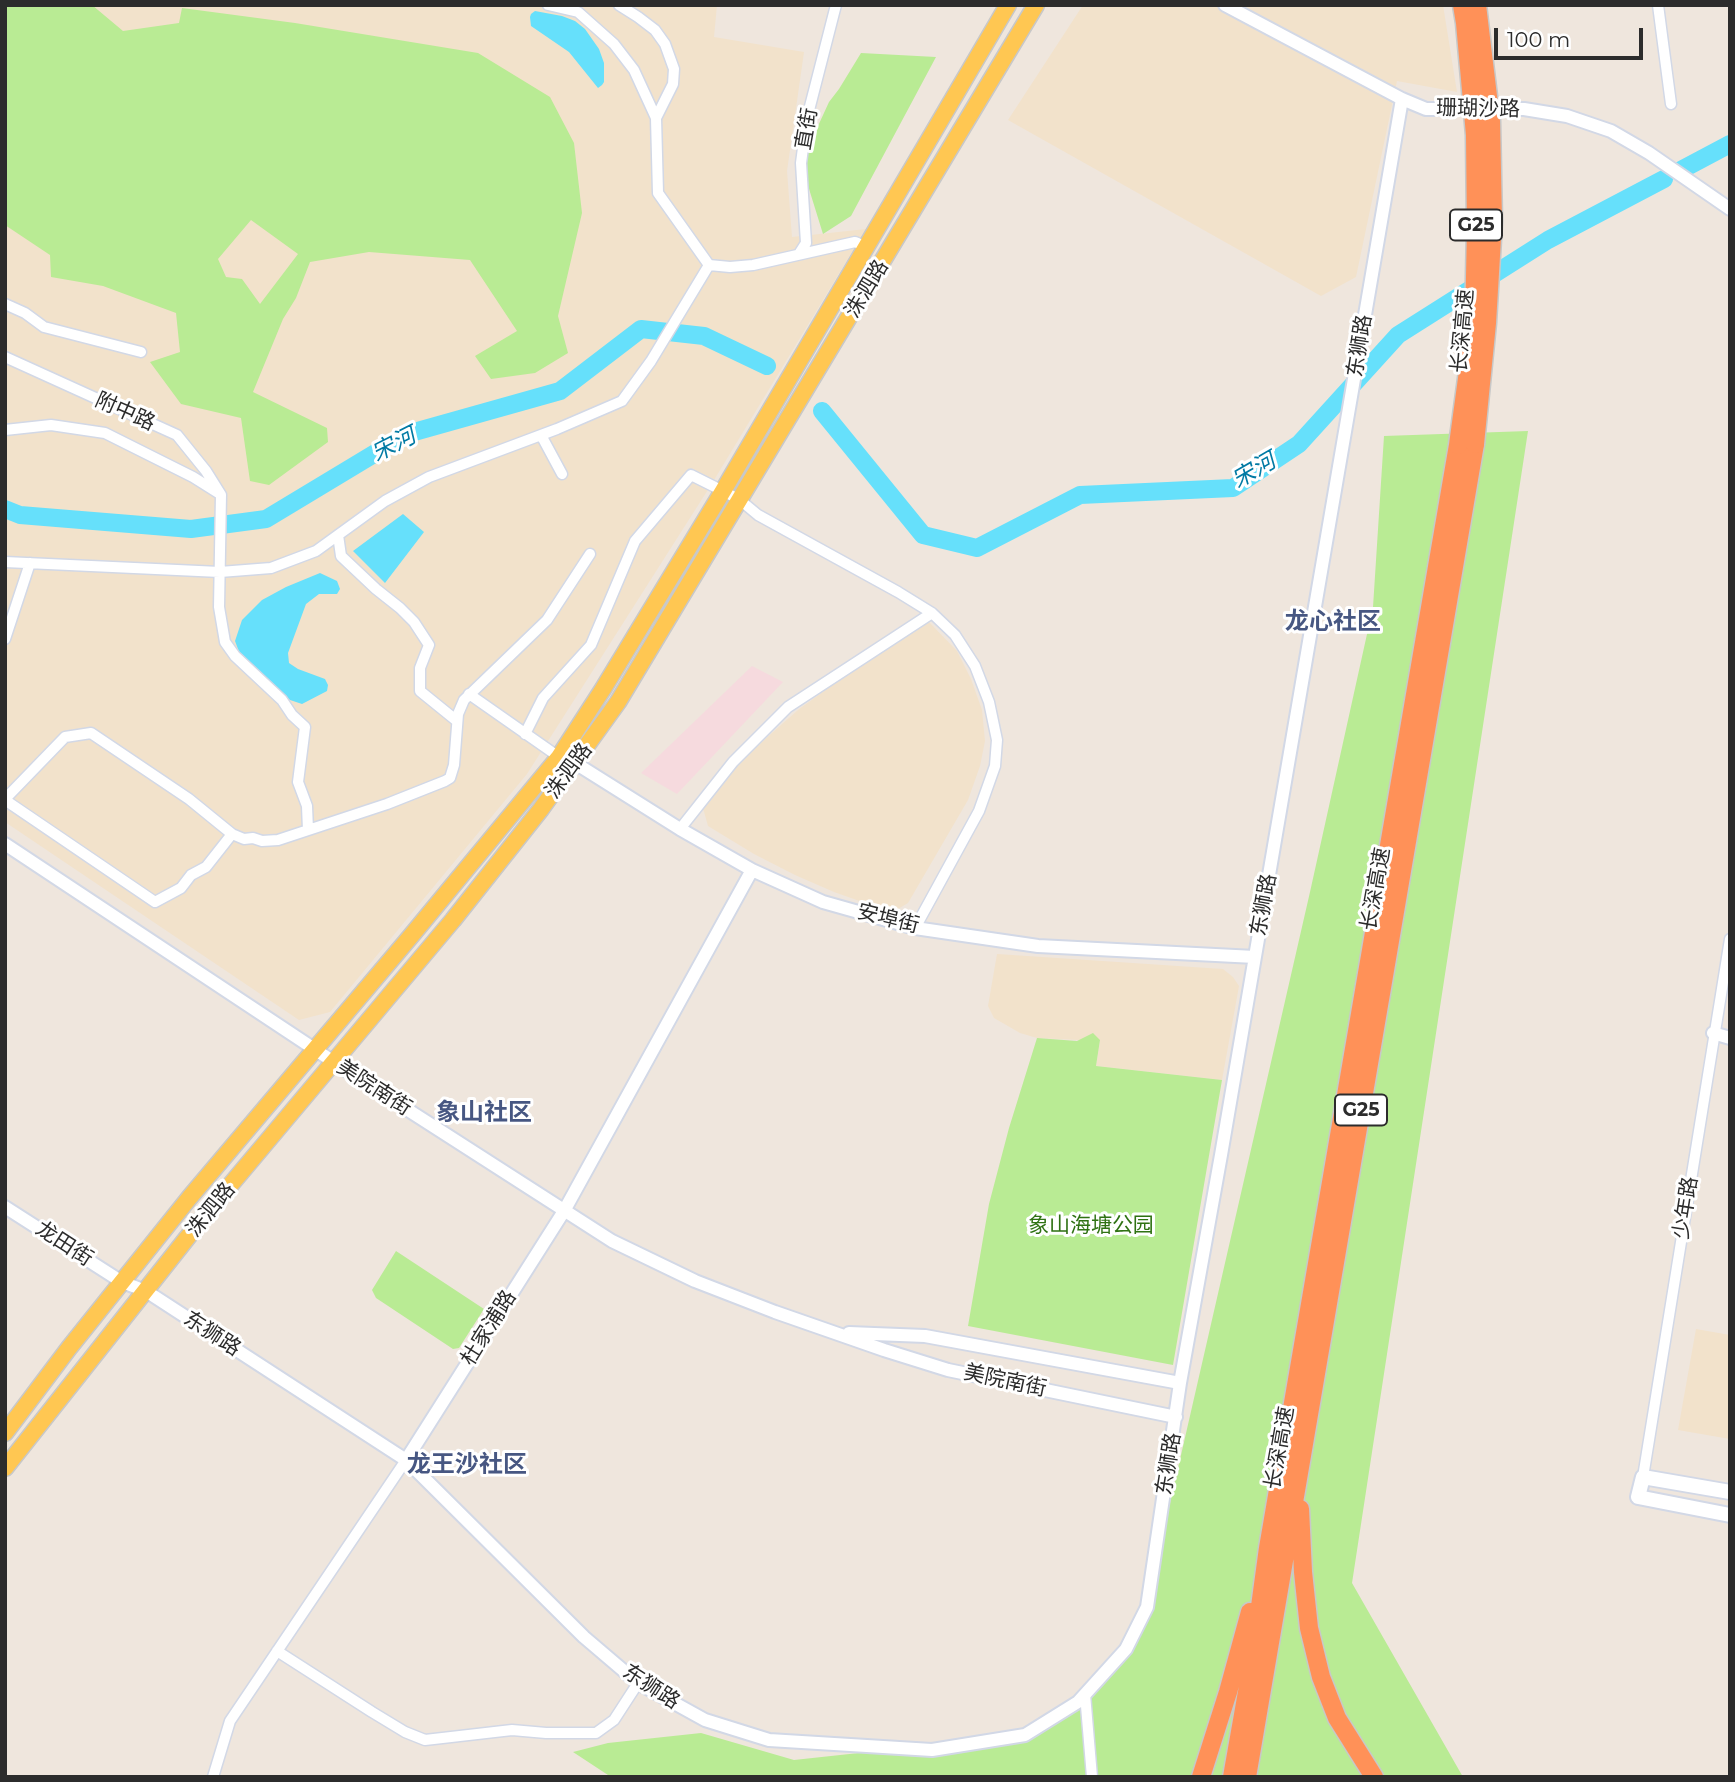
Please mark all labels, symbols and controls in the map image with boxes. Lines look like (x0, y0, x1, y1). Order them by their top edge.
scale bar (1497, 14, 1646, 58)
text: 100 m (1507, 27, 1570, 52)
street label: 珊瑚沙路 (1436, 96, 1520, 122)
street label: 直街 (791, 106, 823, 152)
road number: G25 (1450, 210, 1502, 241)
street label: 洙泗路 (840, 256, 894, 322)
street label: 长深高速 (1447, 288, 1479, 374)
street label: 东狮路 (1343, 313, 1377, 379)
street label: 附中路 (91, 388, 159, 436)
water label: 宋河 (367, 422, 421, 468)
water label: 宋河 (1227, 448, 1281, 494)
district label: 龙心社区 (1285, 608, 1381, 636)
street label: 洙泗路 (540, 738, 598, 804)
street label: 长深高速 (1356, 845, 1396, 933)
street label: 东狮路 (1246, 872, 1282, 938)
street label: 安埠街 (854, 899, 922, 939)
street label: 美院南街 (332, 1055, 416, 1121)
road number: G25 (1335, 1094, 1387, 1126)
district label: 象山社区 (436, 1099, 532, 1127)
street label: 少年路 (1669, 1175, 1703, 1241)
street label: 洙泗路 (181, 1178, 241, 1242)
park label: 象山海塘公园 (1028, 1213, 1154, 1239)
street label: 龙田街 (31, 1216, 97, 1272)
street label: 杜家浦路 (456, 1286, 522, 1370)
street label: 东狮路 (179, 1306, 245, 1362)
street label: 美院南街 (961, 1360, 1049, 1402)
street label: 长深高速 (1260, 1404, 1300, 1492)
street label: 东狮路 (1152, 1431, 1186, 1497)
district label: 龙王沙社区 (407, 1451, 527, 1479)
street label: 东狮路 (618, 1659, 684, 1715)

